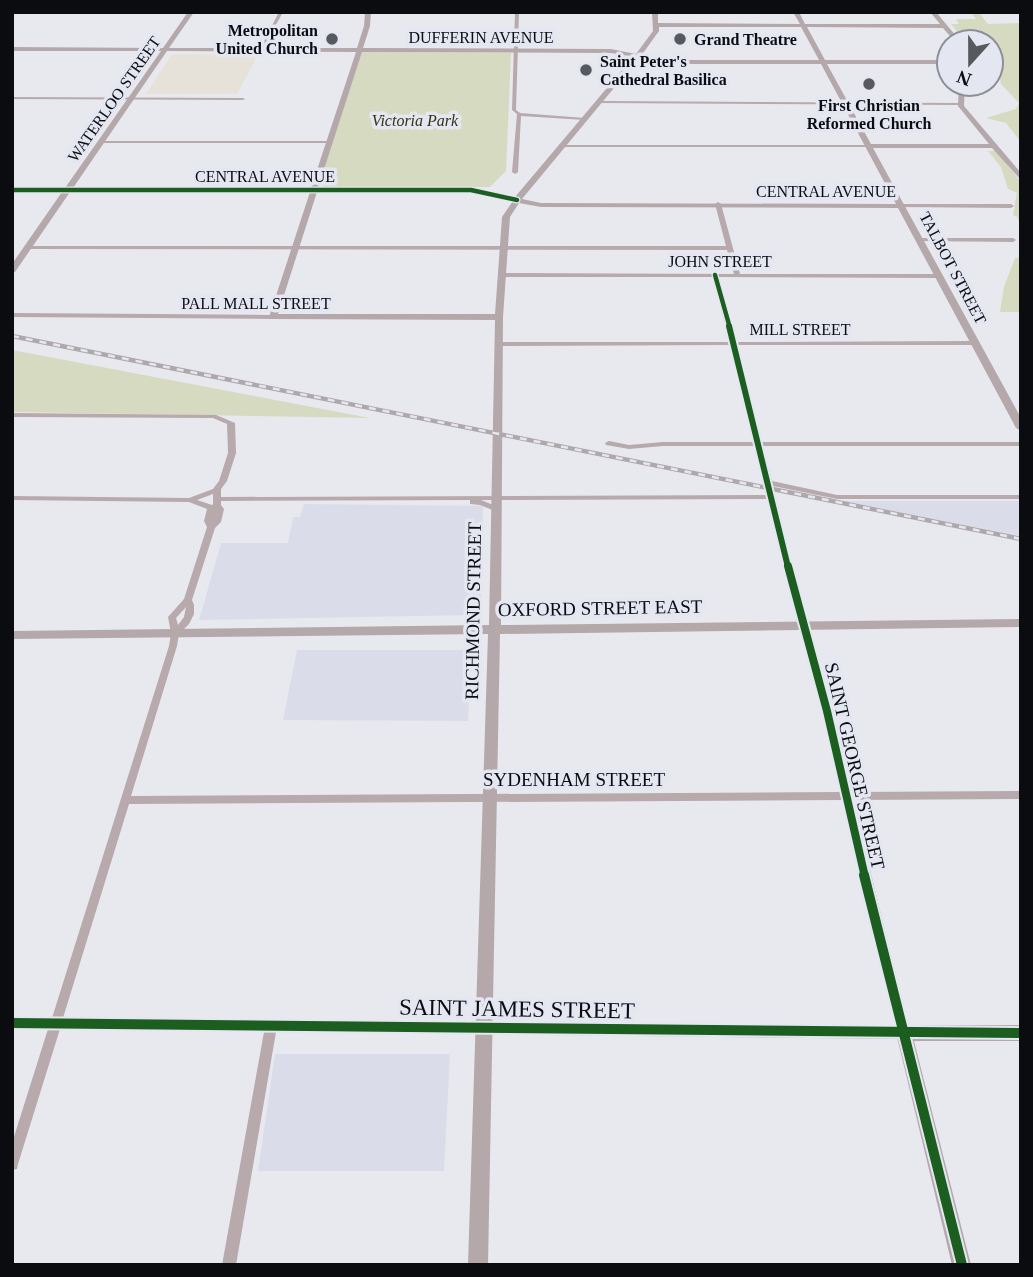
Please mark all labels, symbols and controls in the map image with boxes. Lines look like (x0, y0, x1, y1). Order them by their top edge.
place label: Metropolitan United Church (216, 22, 318, 57)
north arrow (935, 28, 1005, 98)
street label: DUFFERIN AVENUE (408, 29, 554, 46)
marker: Metropolitan United Church (324, 31, 340, 47)
marker: Grand Theatre (672, 31, 688, 47)
place label: Grand Theatre (694, 31, 797, 48)
street label: WATERLOO STREET (64, 33, 164, 165)
place label: Saint Peter's Cathedral Basilica (600, 53, 727, 88)
marker: Saint Peter's Cathedral Basilica (578, 62, 594, 78)
text: N (954, 66, 974, 91)
marker: First Christian Reformed Church (861, 76, 877, 92)
place label: First Christian Reformed Church (807, 97, 931, 132)
park label: Victoria Park (372, 112, 459, 129)
street label: CENTRAL AVENUE (195, 168, 335, 185)
street label: CENTRAL AVENUE (756, 183, 896, 200)
street label: TALBOT STREET (916, 209, 990, 327)
street label: JOHN STREET (668, 253, 772, 270)
street label: PALL MALL STREET (181, 295, 331, 312)
street label: MILL STREET (749, 321, 851, 338)
street label: RICHMOND STREET (461, 522, 485, 700)
street label: OXFORD STREET EAST (498, 596, 703, 620)
street label: SAINT GEORGE STREET (821, 660, 889, 872)
street label: SYDENHAM STREET (483, 769, 665, 790)
street label: SAINT JAMES STREET (399, 994, 635, 1024)

